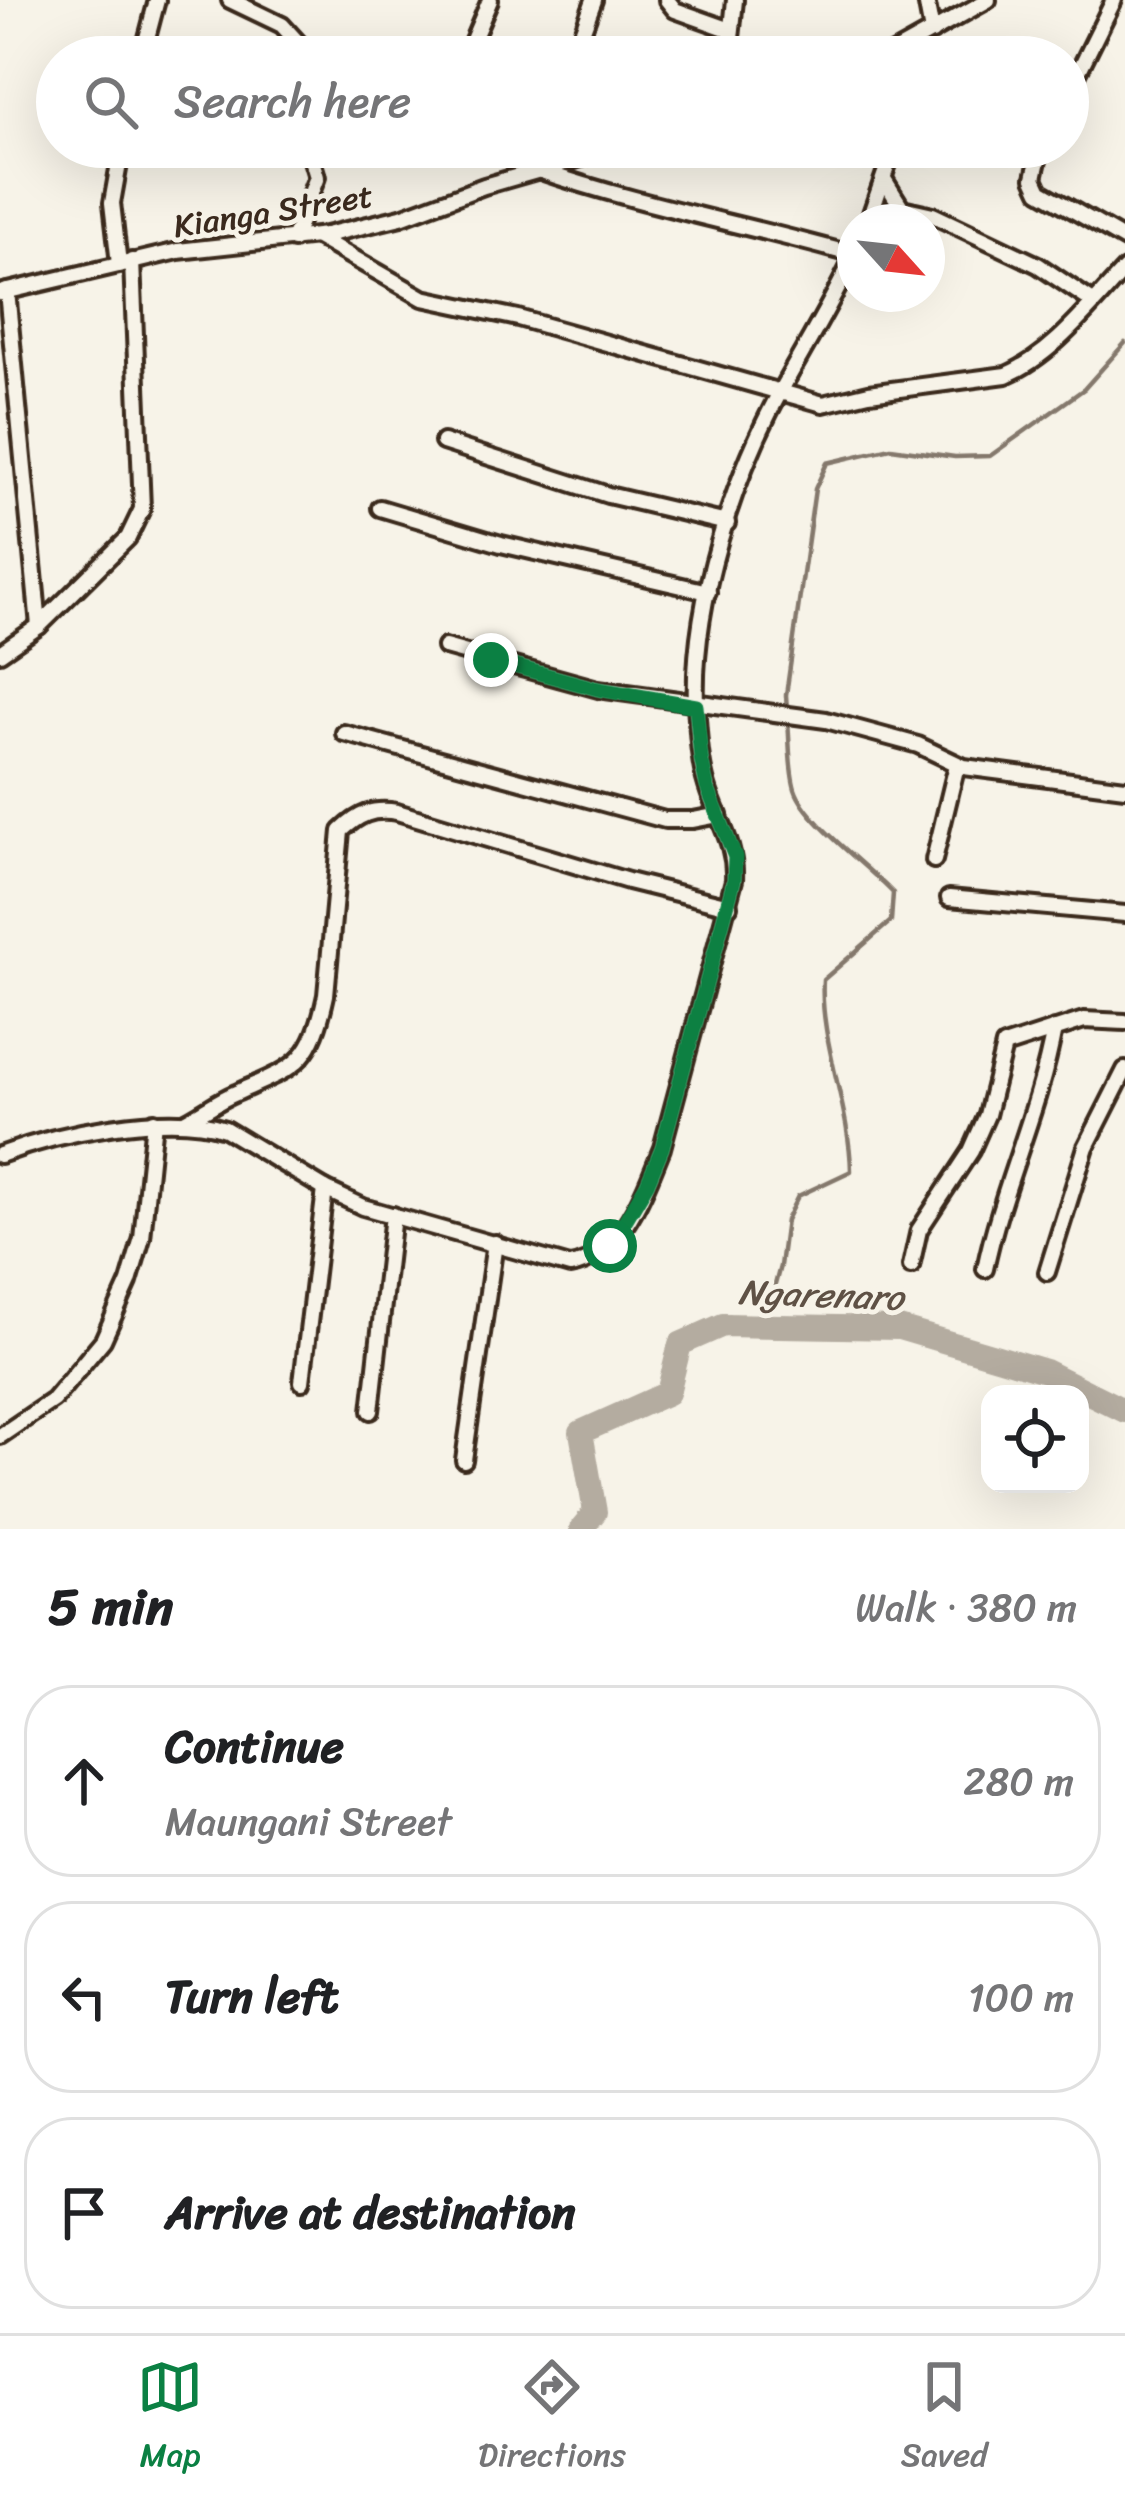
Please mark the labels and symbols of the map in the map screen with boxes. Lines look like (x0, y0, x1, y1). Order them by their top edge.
street label: Kianga Street (169, 167, 377, 255)
north arrow (837, 204, 945, 312)
route end (464, 633, 518, 687)
route start (583, 1219, 637, 1273)
water label: Ngarenaro (737, 1260, 907, 1330)

